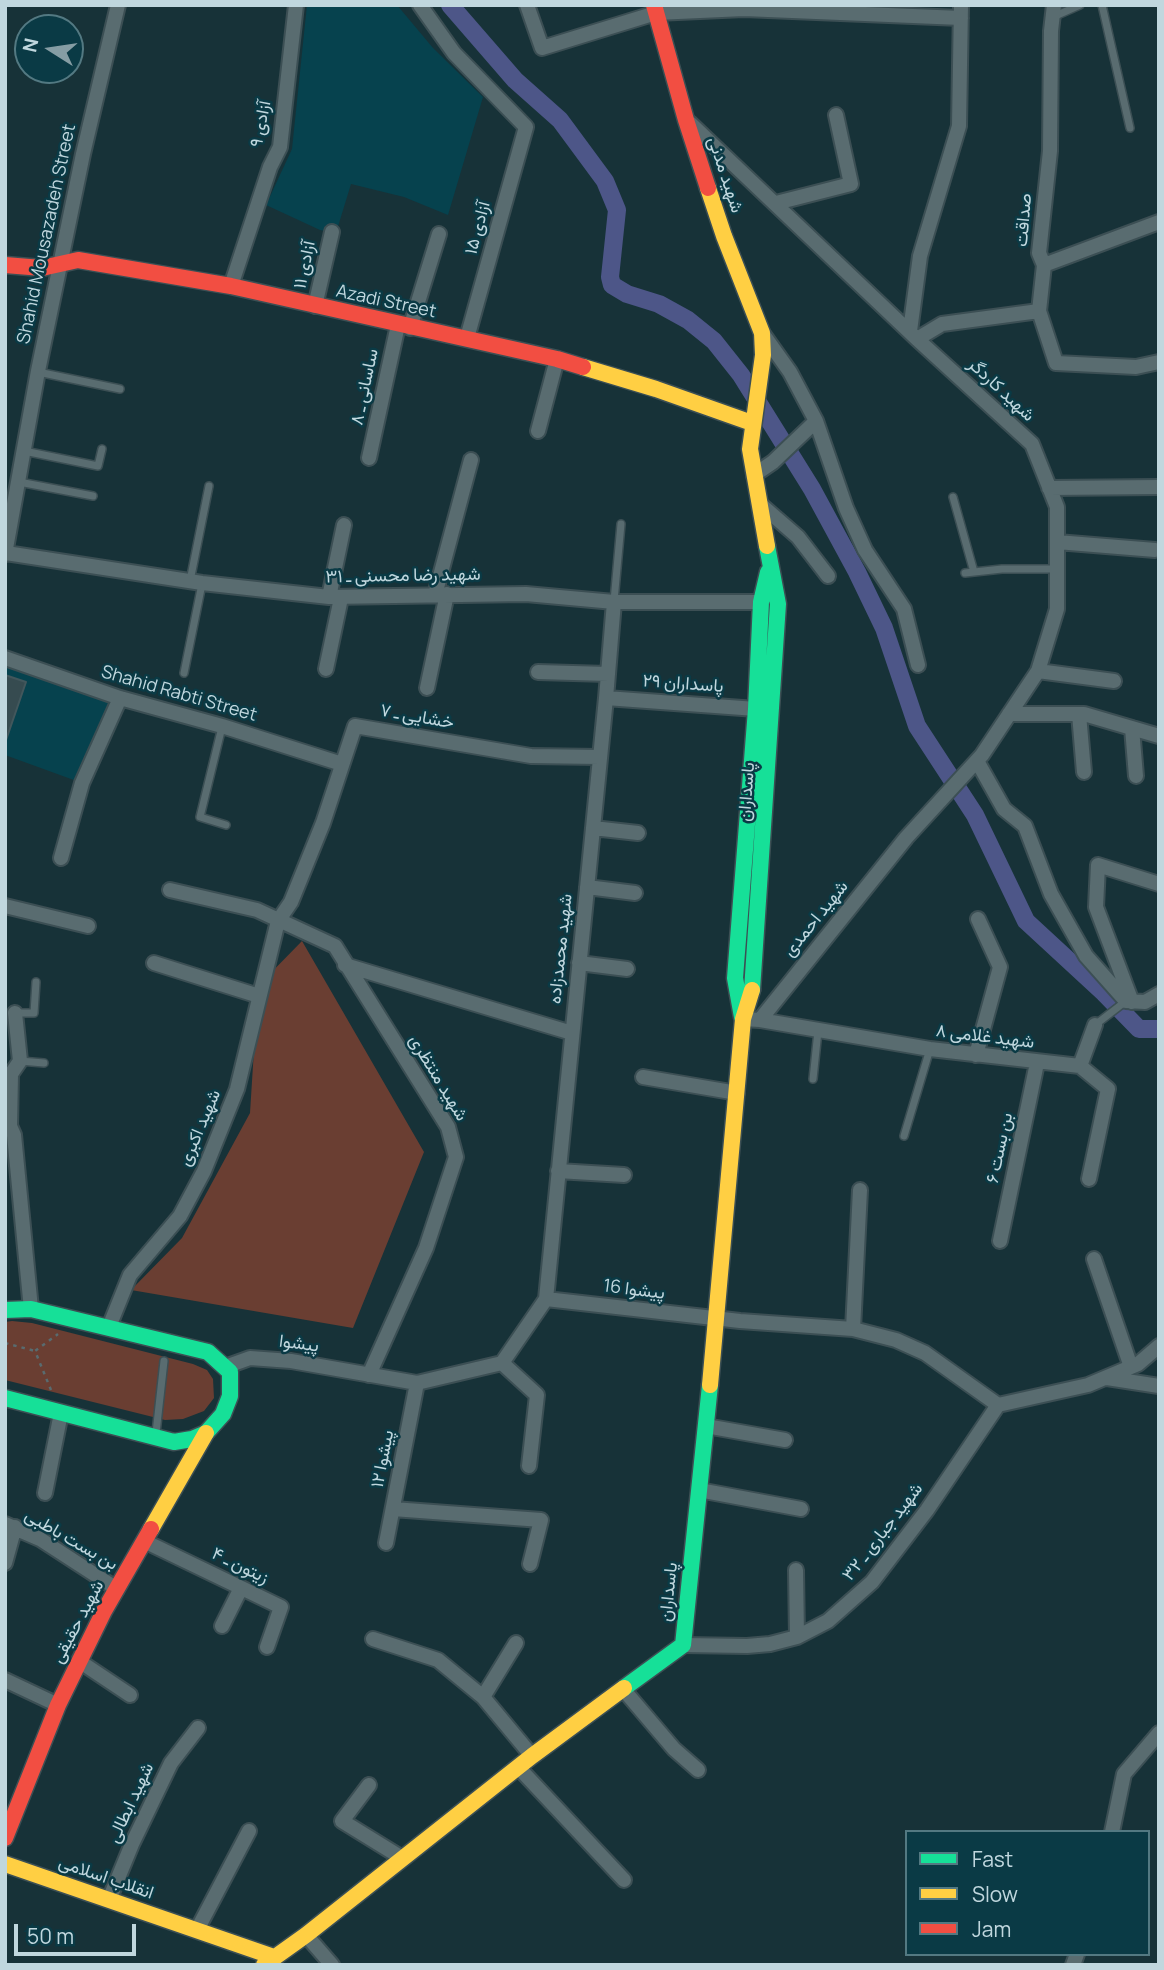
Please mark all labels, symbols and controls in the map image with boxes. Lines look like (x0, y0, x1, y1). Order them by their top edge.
north arrow (14, 14, 84, 84)
text: N (16, 36, 45, 54)
street label: آزادی ۹ (246, 99, 276, 149)
street label: Shahid Mousazadeh Street (13, 122, 81, 346)
street label: شهید مدنی (703, 134, 747, 216)
street label: صداقت (1011, 192, 1037, 248)
street label: آزادی ۱۵ (461, 199, 495, 257)
street label: آزادی ۱۱ (289, 239, 321, 291)
street label: Azadi Street (334, 281, 438, 323)
street label: ساسانی ـ ۸ (346, 347, 384, 427)
street label: شهید کاردگر (963, 354, 1039, 426)
street label: شهید رضا محسنی ـ ۳۱ (325, 564, 481, 588)
street label: Shahid Rabti Street (99, 661, 259, 727)
street label: پاسداران ۲۹ (642, 670, 724, 698)
street label: خشایی ـ ۷ (378, 700, 456, 734)
street label: پاسداران (734, 762, 760, 822)
street label: شهید احمدی (779, 877, 853, 961)
street label: شهید محمدزاده (544, 893, 578, 1005)
street label: ۸ شهید غلامی (935, 1020, 1035, 1054)
street label: شهید منتظری (404, 1031, 472, 1125)
street label: شهید اکبری (174, 1087, 226, 1169)
street label: بن بست ۶ (982, 1111, 1018, 1185)
street label: پیشوا 16 (602, 1276, 666, 1304)
street label: پیشوا (278, 1331, 320, 1357)
street label: پیشوا ۱۲ (367, 1428, 399, 1490)
street label: شهید جباری ـ ۳۲ (838, 1479, 928, 1585)
street label: بن بست باطبی (21, 1505, 121, 1575)
street label: زیتون ـ ۴ (208, 1543, 272, 1589)
street label: پاسداران (655, 1561, 683, 1623)
street label: شهید حقیقی (47, 1577, 109, 1667)
street label: شهید ابطالی (103, 1759, 159, 1847)
legend (905, 1830, 1150, 1956)
text: Fast (972, 1845, 1013, 1873)
street label: انقلاب اسلامی (56, 1852, 156, 1904)
text: Slow (972, 1880, 1018, 1908)
scale bar (18, 1910, 140, 1954)
text: Jam (972, 1915, 1011, 1943)
text: 50 m (27, 1922, 74, 1950)

